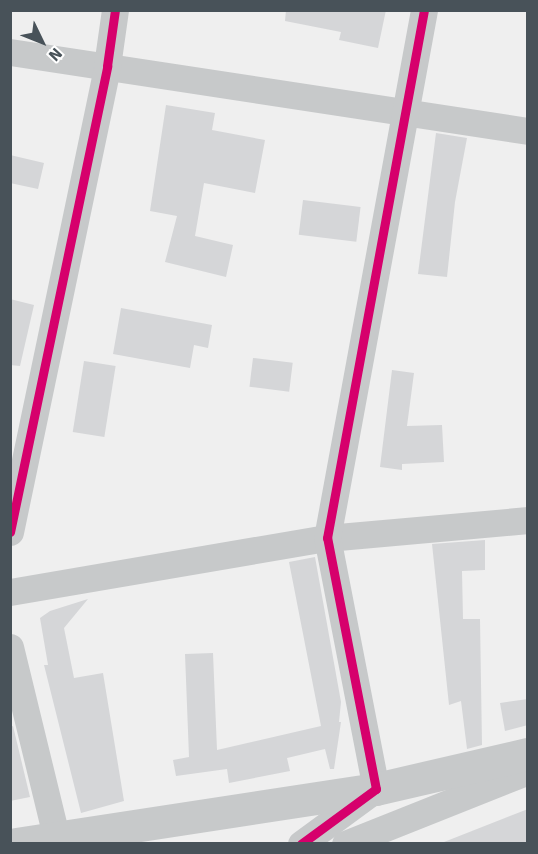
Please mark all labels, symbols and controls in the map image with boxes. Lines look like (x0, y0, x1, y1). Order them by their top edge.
north arrow (12, 12, 72, 72)
text: N (44, 43, 66, 65)

